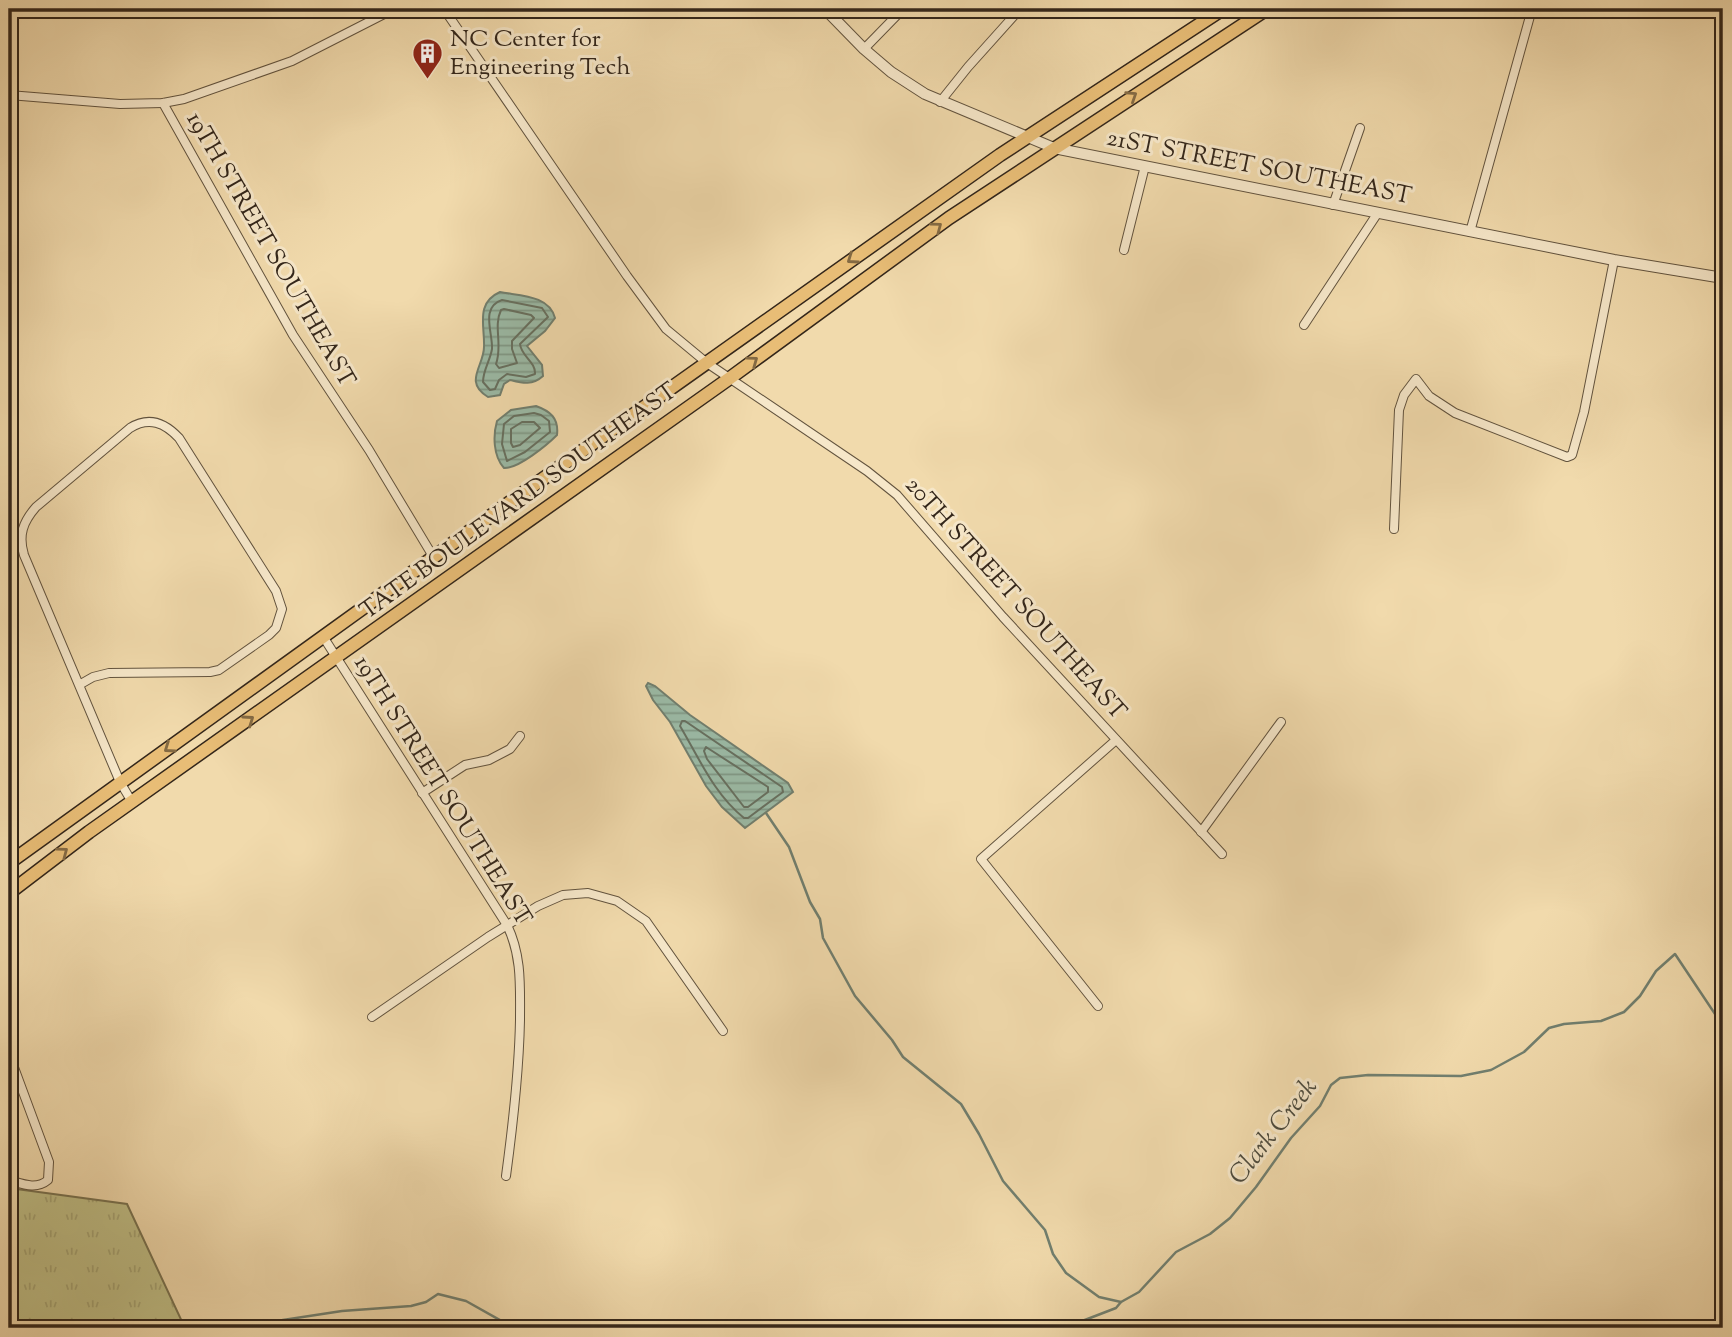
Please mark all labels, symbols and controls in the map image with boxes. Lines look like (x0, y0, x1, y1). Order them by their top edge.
place label: NC Center for Engineering Tech (450, 23, 631, 85)
building icon: NC Center for Engineering Tech (410, 37, 444, 81)
one-way arrow (1124, 92, 1137, 105)
street label: 19TH STREET SOUTHEAST (177, 106, 363, 394)
street label: 21ST STREET SOUTHEAST (1104, 122, 1415, 214)
one-way arrow (929, 222, 942, 235)
one-way arrow (847, 251, 860, 263)
one-way arrow (745, 356, 758, 369)
street label: TATE BOULEVARD SOUTHEAST (353, 375, 685, 629)
street label: 20TH STREET SOUTHEAST (896, 470, 1134, 728)
street label: 19TH STREET SOUTHEAST (345, 649, 539, 933)
one-way arrow (241, 716, 254, 728)
one-way arrow (164, 740, 177, 752)
one-way arrow (56, 847, 68, 860)
water label: Clark Creek (1221, 1071, 1327, 1193)

